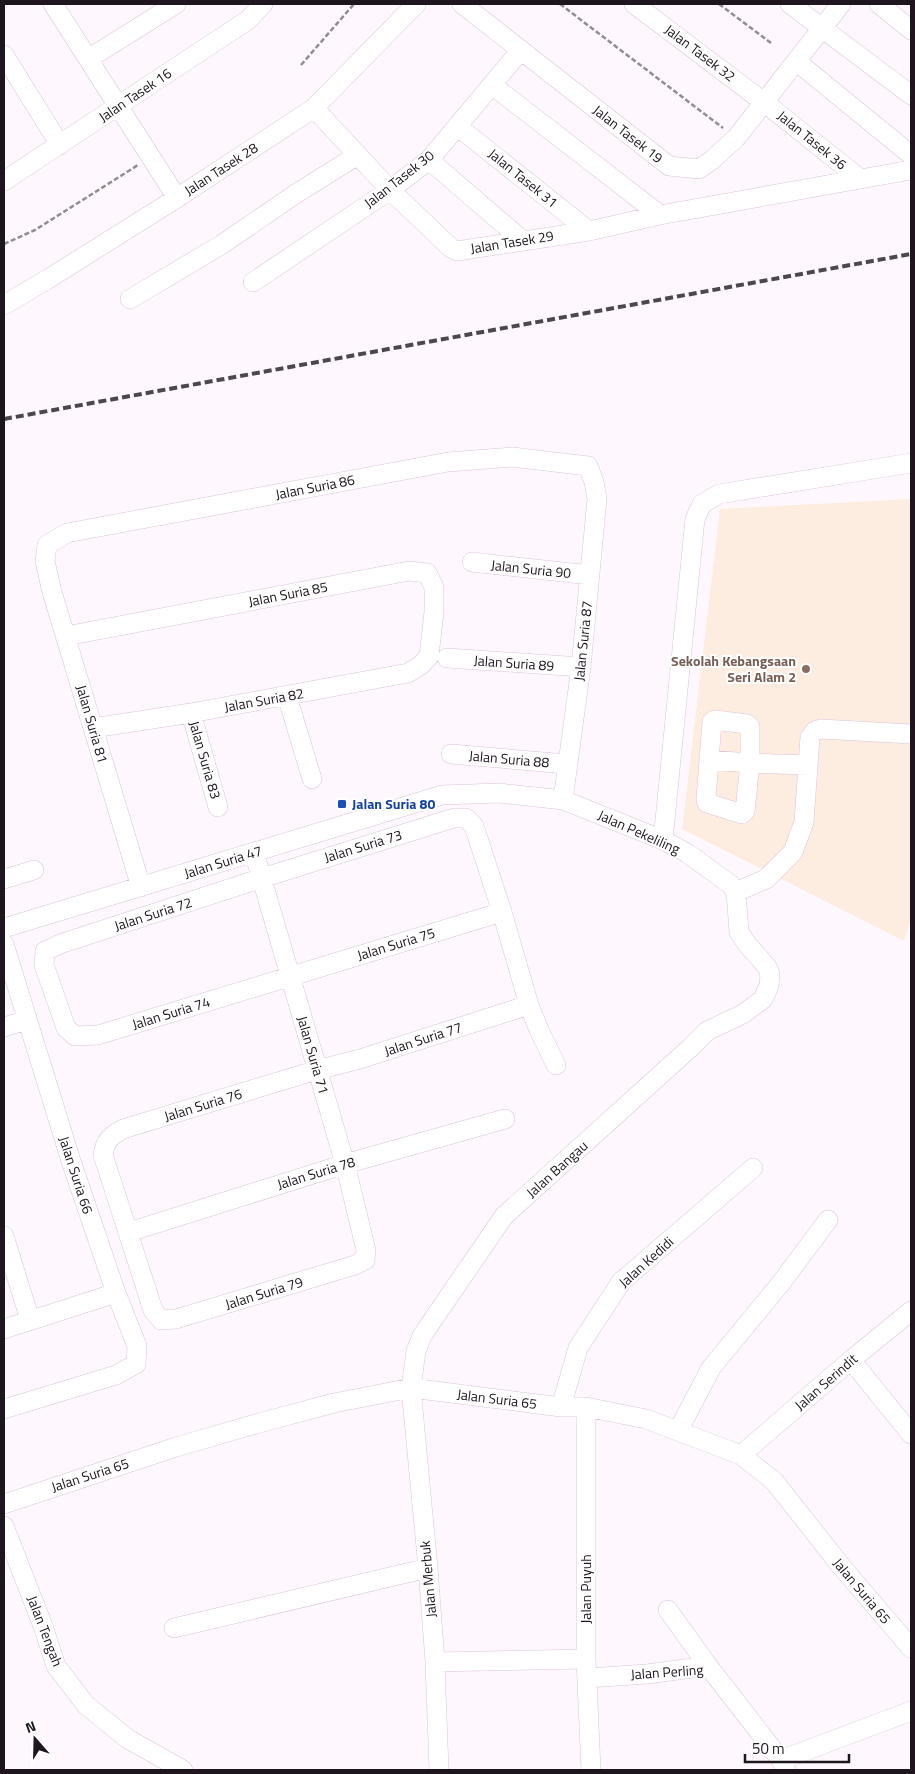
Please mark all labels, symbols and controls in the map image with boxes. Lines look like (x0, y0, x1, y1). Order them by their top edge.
street label: Jalan Tasek 32 (660, 19, 740, 86)
street label: Jalan Tasek 16 (94, 62, 176, 127)
street label: Jalan Tasek 19 (589, 99, 668, 168)
street label: Jalan Tasek 36 (773, 105, 852, 174)
street label: Jalan Tasek 28 (180, 137, 262, 200)
street label: Jalan Tasek 31 (484, 143, 563, 212)
street label: Jalan Tasek 30 (359, 144, 438, 213)
street label: Jalan Tasek 29 (469, 225, 555, 258)
street label: Jalan Suria 86 (273, 468, 357, 505)
street label: Jalan Suria 90 (490, 554, 572, 583)
street label: Jalan Suria 85 (246, 575, 330, 612)
street label: Jalan Suria 87 (568, 600, 597, 682)
street label: Jalan Suria 89 (473, 649, 555, 676)
place label: Sekolah Kebangsaan Seri Alam 2 (671, 650, 796, 687)
marker: Sekolah Kebangsaan Seri Alam 2 (800, 663, 812, 675)
street label: Jalan Suria 81 (71, 682, 114, 766)
street label: Jalan Suria 82 (222, 682, 305, 717)
street label: Jalan Suria 83 (184, 718, 227, 802)
street label: Jalan Suria 88 (468, 745, 550, 772)
place label: Jalan Suria 80 (352, 793, 435, 814)
marker: Jalan Suria 80 (336, 798, 348, 810)
street label: Jalan Pekeliling (595, 804, 684, 859)
street label: Jalan Suria 73 (321, 824, 404, 867)
street label: Jalan Suria 47 (181, 840, 264, 883)
street label: Jalan Suria 72 (111, 891, 194, 936)
street label: Jalan Suria 75 (354, 922, 438, 965)
street label: Jalan Suria 74 (129, 991, 213, 1034)
street label: Jalan Suria 71 (292, 1013, 335, 1097)
street label: Jalan Suria 77 (381, 1016, 464, 1061)
street label: Jalan Suria 76 (161, 1083, 245, 1126)
street label: Jalan Suria 66 (54, 1133, 99, 1217)
street label: Jalan Bangau (521, 1135, 592, 1202)
street label: Jalan Suria 78 (274, 1151, 358, 1194)
street label: Jalan Kedidi (613, 1231, 678, 1292)
street label: Jalan Suria 79 (222, 1271, 306, 1314)
street label: Jalan Serindit (790, 1348, 862, 1415)
street label: Jalan Suria 65 (456, 1383, 538, 1414)
street label: Jalan Suria 65 (48, 1452, 132, 1497)
street label: Jalan Merbuk (414, 1539, 441, 1618)
street label: Jalan Suria 65 (828, 1553, 896, 1628)
street label: Jalan Puyuh (575, 1554, 596, 1624)
street label: Jalan Tengah (22, 1592, 69, 1669)
street label: Jalan Perling (630, 1658, 704, 1685)
north arrow (10, 1714, 60, 1764)
text: N (22, 1715, 39, 1738)
scale bar (745, 1732, 849, 1764)
text: 50 m (752, 1737, 785, 1760)

